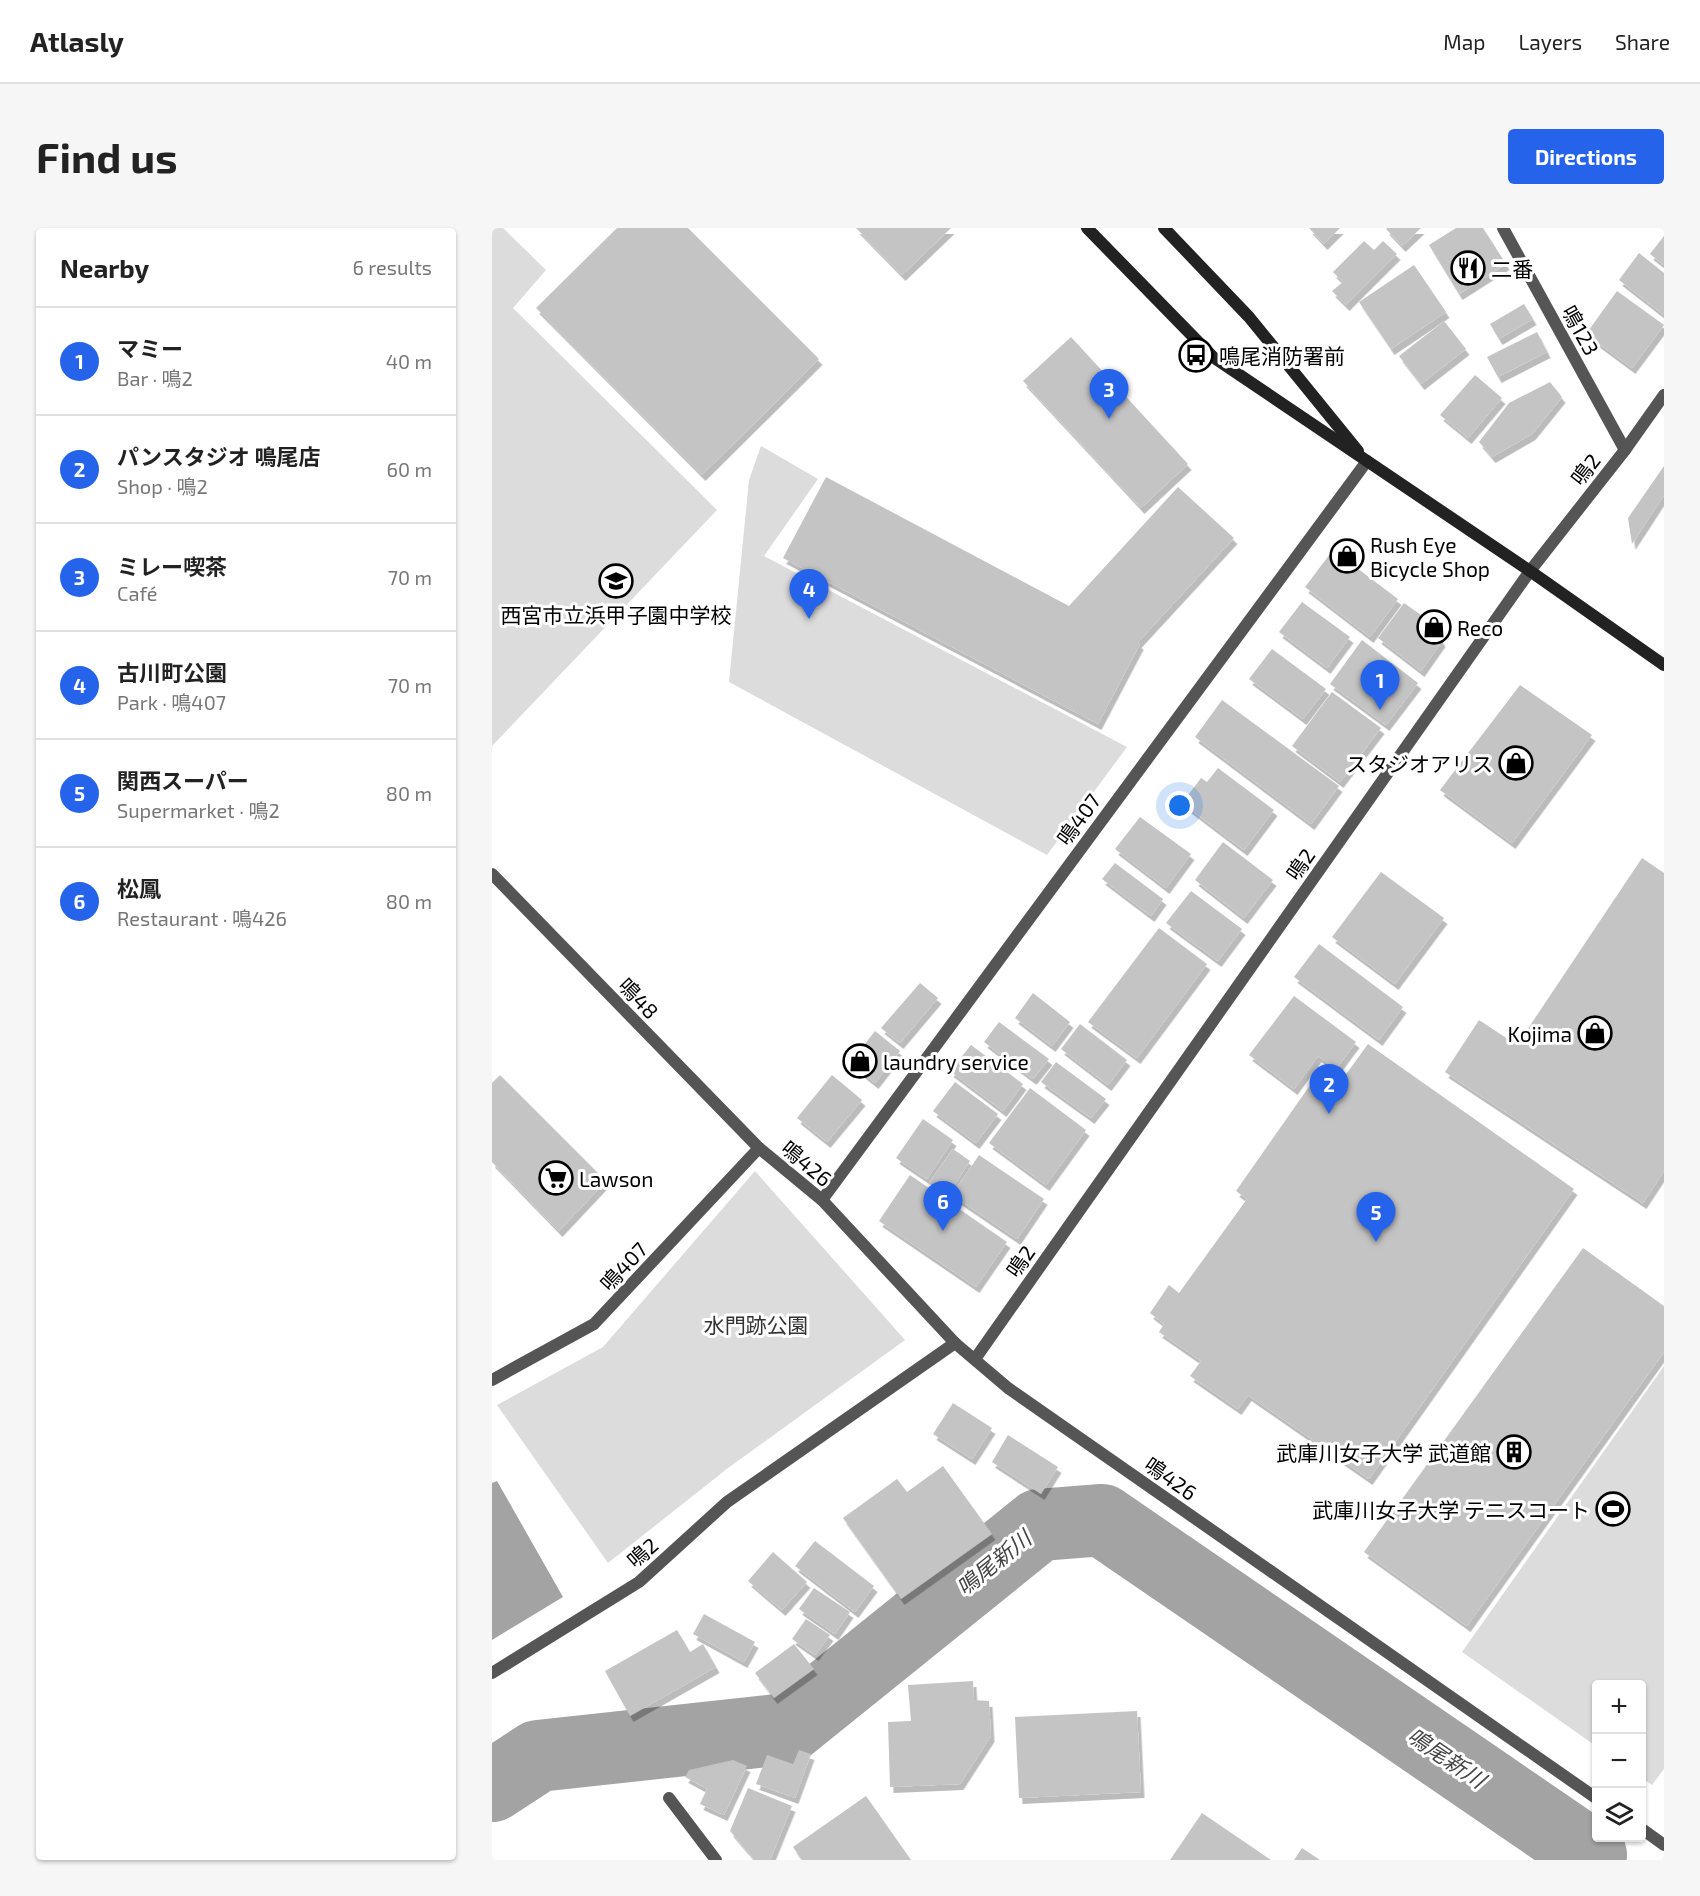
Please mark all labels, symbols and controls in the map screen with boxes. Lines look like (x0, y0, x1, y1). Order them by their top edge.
text: Atlasly (30, 24, 124, 58)
text: Map (1443, 29, 1485, 54)
text: Layers (1518, 29, 1582, 54)
text: Share (1615, 29, 1670, 54)
button: Directions (1508, 129, 1664, 184)
text: Find us (36, 131, 178, 181)
restaurant icon: 二番 (1450, 250, 1486, 286)
text: Nearby (60, 252, 149, 283)
text: 6 results (352, 255, 432, 279)
place label: 二番 (1491, 256, 1533, 281)
street label: 鳴123 (1557, 301, 1605, 359)
text: マミー (117, 335, 183, 361)
bus stop icon: 鳴尾消防署前 (1178, 337, 1214, 373)
place label: 鳴尾消防署前 (1219, 343, 1345, 368)
text: 1 (75, 349, 84, 373)
text: 40 m (386, 349, 432, 373)
text: Bar · 鳴2 (117, 366, 193, 390)
pin: 3 (1090, 370, 1128, 419)
text: パンスタジオ 鳴尾店 (117, 443, 320, 469)
street label: 鳴2 (1565, 448, 1605, 490)
text: 2 (74, 457, 85, 481)
text: 60 m (387, 457, 432, 481)
text: Shop · 鳴2 (117, 474, 208, 498)
place label: Rush Eye Bicycle Shop (1370, 532, 1490, 581)
shop icon: Rush Eye Bicycle Shop (1329, 538, 1365, 574)
text: ミレー喫茶 (117, 553, 227, 579)
school or university icon: 西宮市立浜甲子園中学校 (598, 563, 634, 599)
text: 3 (74, 565, 85, 589)
text: 70 m (388, 565, 432, 589)
pin: 4 (790, 570, 828, 619)
text: Café (117, 581, 158, 605)
place label: 西宮市立浜甲子園中学校 (501, 602, 732, 627)
shop icon: Reco (1416, 609, 1452, 645)
place label: Reco (1457, 615, 1503, 640)
text: 古川町公園 (117, 659, 227, 685)
pin: 1 (1360, 660, 1400, 710)
text: 4 (73, 673, 86, 697)
text: 70 m (388, 673, 432, 697)
text: Park · 鳴407 (117, 690, 226, 714)
shop icon: スタジオアリス (1498, 745, 1534, 781)
place label: スタジオアリス (1346, 751, 1493, 776)
text: 関西スーパー (117, 767, 249, 793)
text: 5 (74, 781, 85, 805)
text: 80 m (386, 781, 432, 805)
street label: 鳴407 (1051, 788, 1105, 850)
your location (1165, 791, 1194, 820)
text: Supermarket · 鳴2 (117, 798, 280, 822)
street label: 鳴2 (1280, 843, 1320, 885)
text: 松鳳 (117, 875, 161, 901)
text: 6 (74, 889, 85, 913)
text: 80 m (386, 889, 432, 913)
text: Restaurant · 鳴426 (117, 906, 287, 930)
street label: 鳴48 (614, 973, 664, 1023)
shop icon: Kojima (1577, 1015, 1613, 1051)
place label: Kojima (1508, 1021, 1572, 1047)
shop icon: laundry service (842, 1043, 878, 1079)
place label: laundry service (883, 1049, 1029, 1074)
pin: 2 (1310, 1064, 1348, 1114)
street label: 鳴426 (777, 1135, 837, 1191)
supermarket icon: Lawson (538, 1160, 574, 1196)
place label: Lawson (579, 1166, 653, 1191)
pin: 6 (924, 1182, 962, 1231)
pin: 5 (1356, 1192, 1396, 1242)
street label: 鳴407 (594, 1236, 652, 1295)
street label: 鳴2 (1000, 1240, 1040, 1282)
park label: 水門跡公園 (704, 1312, 809, 1337)
building icon: 武庫川女子大学 武道館 (1496, 1434, 1532, 1470)
place label: 武庫川女子大学 武道館 (1276, 1440, 1491, 1465)
street label: 鳴426 (1140, 1451, 1202, 1505)
sports icon: 武庫川女子大学 テニスコート (1595, 1491, 1631, 1527)
place label: 武庫川女子大学 テニスコート (1312, 1497, 1590, 1522)
water label: 鳴尾新川 (951, 1523, 1037, 1600)
street label: 鳴2 (621, 1532, 663, 1572)
map controls (1592, 1680, 1646, 1842)
button: + (1592, 1680, 1646, 1734)
water label: 鳴尾新川 (1403, 1722, 1492, 1793)
button: − (1592, 1734, 1646, 1788)
button: layers (1592, 1788, 1646, 1842)

